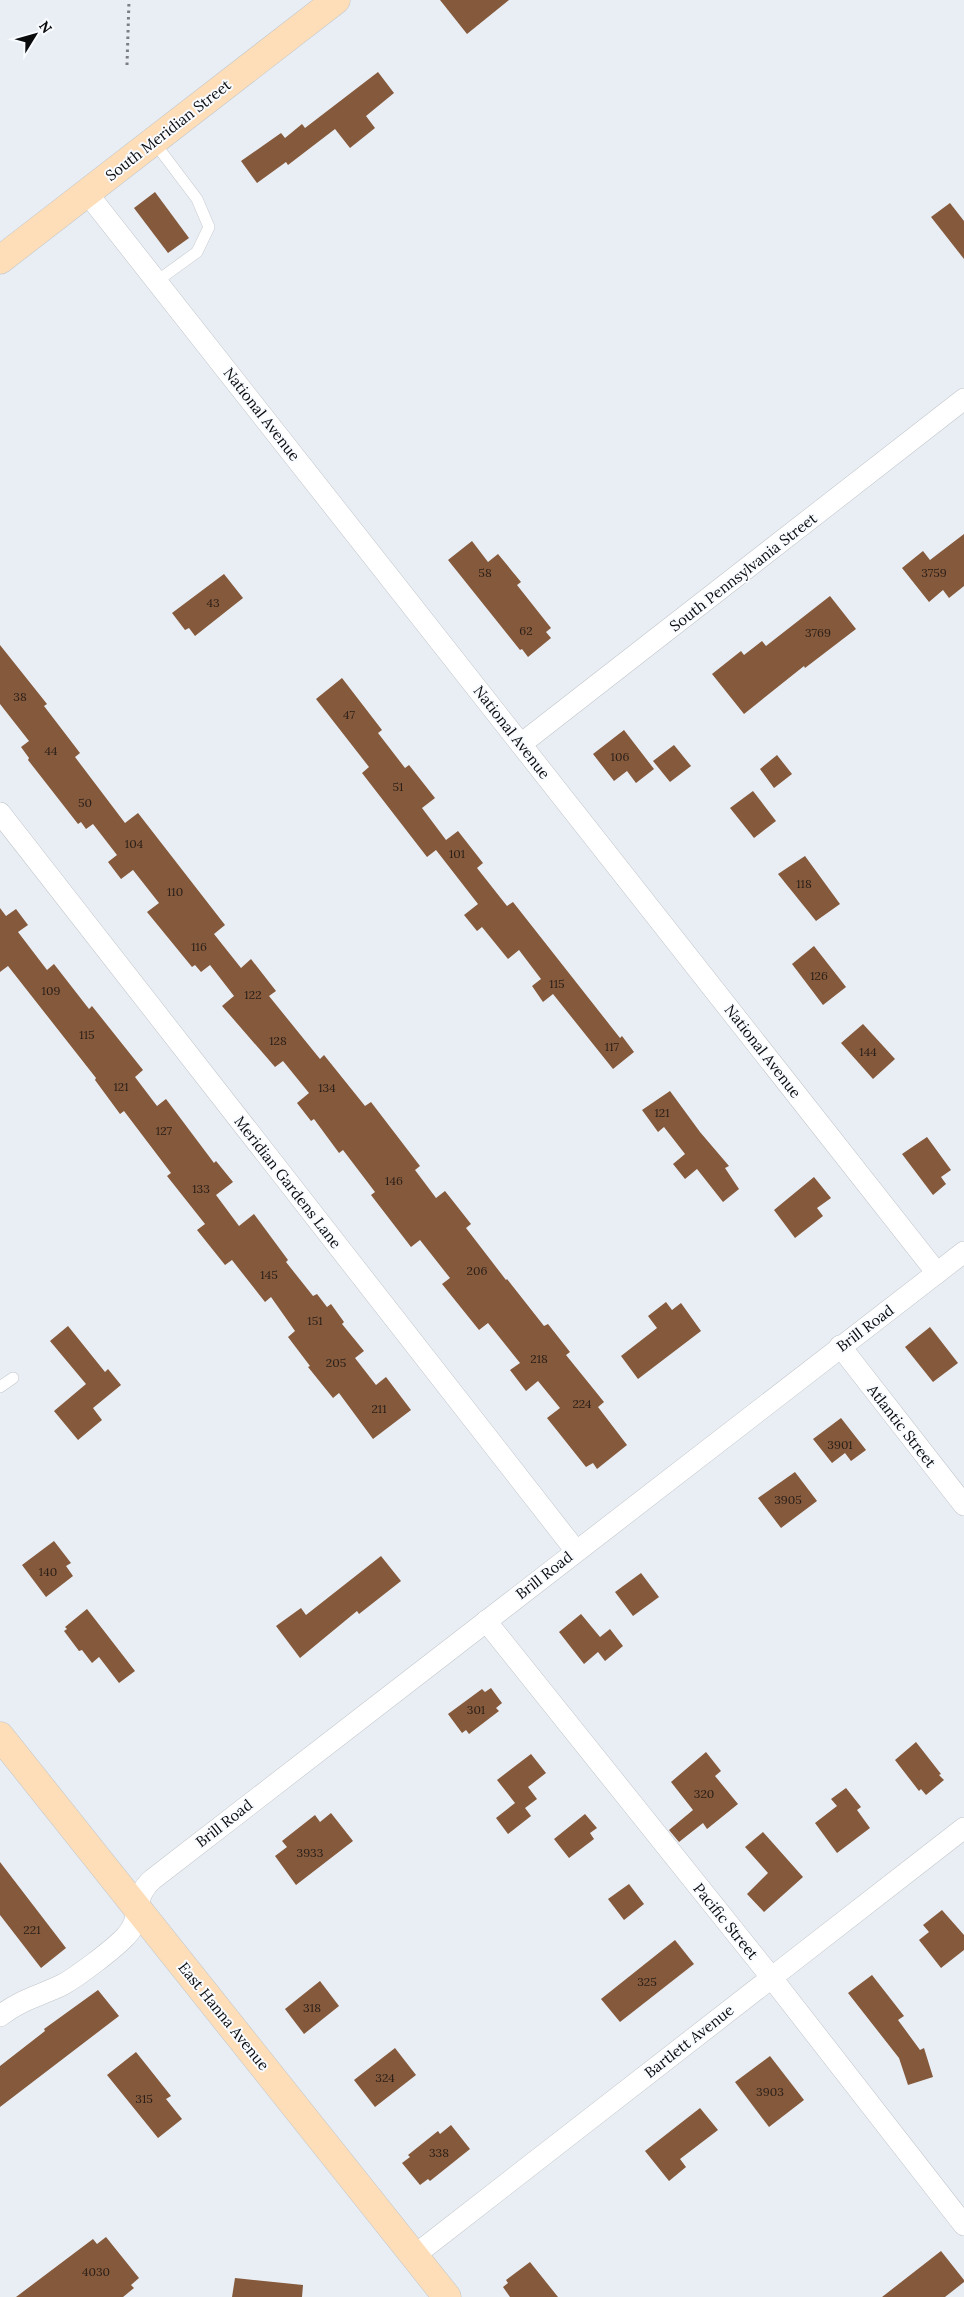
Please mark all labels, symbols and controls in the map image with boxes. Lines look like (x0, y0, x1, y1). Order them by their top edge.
north arrow (10, 10, 60, 60)
text: N (35, 17, 56, 37)
street label: South Meridian Street (101, 75, 235, 185)
street label: National Avenue (220, 363, 304, 465)
street label: South Pennsylvania Street (666, 508, 821, 635)
house number: 58 (478, 565, 492, 580)
house number: 3759 (921, 565, 947, 580)
house number: 43 (206, 595, 220, 610)
house number: 62 (519, 623, 533, 638)
house number: 3769 (805, 625, 831, 640)
street label: National Avenue (470, 681, 554, 783)
house number: 38 (13, 689, 27, 704)
house number: 47 (343, 707, 355, 722)
house number: 44 (44, 743, 58, 758)
house number: 106 (611, 749, 629, 764)
house number: 51 (393, 779, 403, 794)
house number: 50 (78, 795, 92, 810)
house number: 104 (125, 836, 144, 851)
house number: 101 (449, 846, 465, 861)
house number: 118 (796, 876, 812, 891)
house number: 110 (167, 884, 183, 899)
house number: 116 (191, 939, 207, 954)
house number: 126 (810, 968, 828, 983)
house number: 115 (549, 976, 565, 991)
house number: 109 (42, 983, 60, 998)
house number: 122 (244, 987, 262, 1002)
street label: National Avenue (721, 1000, 805, 1102)
house number: 115 (79, 1027, 95, 1042)
house number: 128 (269, 1033, 287, 1048)
house number: 117 (605, 1039, 620, 1054)
house number: 144 (859, 1044, 877, 1059)
house number: 121 (113, 1079, 129, 1094)
house number: 134 (318, 1080, 336, 1095)
house number: 121 (654, 1105, 670, 1120)
street label: Meridian Gardens Lane (230, 1112, 346, 1252)
house number: 127 (156, 1123, 173, 1138)
house number: 146 (385, 1173, 403, 1188)
house number: 133 (192, 1181, 210, 1196)
house number: 206 (467, 1263, 487, 1278)
house number: 145 (260, 1267, 278, 1282)
street label: Brill Road (833, 1300, 897, 1356)
house number: 151 (307, 1313, 323, 1328)
house number: 218 (530, 1351, 548, 1366)
house number: 205 (326, 1355, 346, 1370)
street label: Atlantic Street (863, 1380, 940, 1472)
house number: 224 (572, 1396, 592, 1411)
house number: 211 (371, 1401, 387, 1416)
house number: 3901 (827, 1437, 853, 1452)
house number: 3905 (774, 1492, 802, 1507)
street label: Brill Road (512, 1547, 576, 1603)
house number: 140 (39, 1564, 57, 1579)
house number: 301 (467, 1702, 485, 1717)
house number: 320 (694, 1786, 714, 1801)
street label: Brill Road (192, 1795, 256, 1851)
house number: 3933 (297, 1845, 324, 1860)
street label: Pacific Street (689, 1879, 763, 1963)
house number: 221 (23, 1922, 41, 1937)
street label: East Hanna Avenue (174, 1958, 274, 2074)
house number: 325 (637, 1974, 657, 1989)
house number: 318 (303, 2000, 321, 2015)
street label: Bartlett Avenue (641, 2000, 737, 2082)
house number: 324 (375, 2070, 395, 2085)
house number: 3903 (756, 2084, 784, 2099)
house number: 315 (135, 2091, 153, 2106)
house number: 338 (429, 2145, 449, 2160)
house number: 4030 (82, 2264, 110, 2279)

